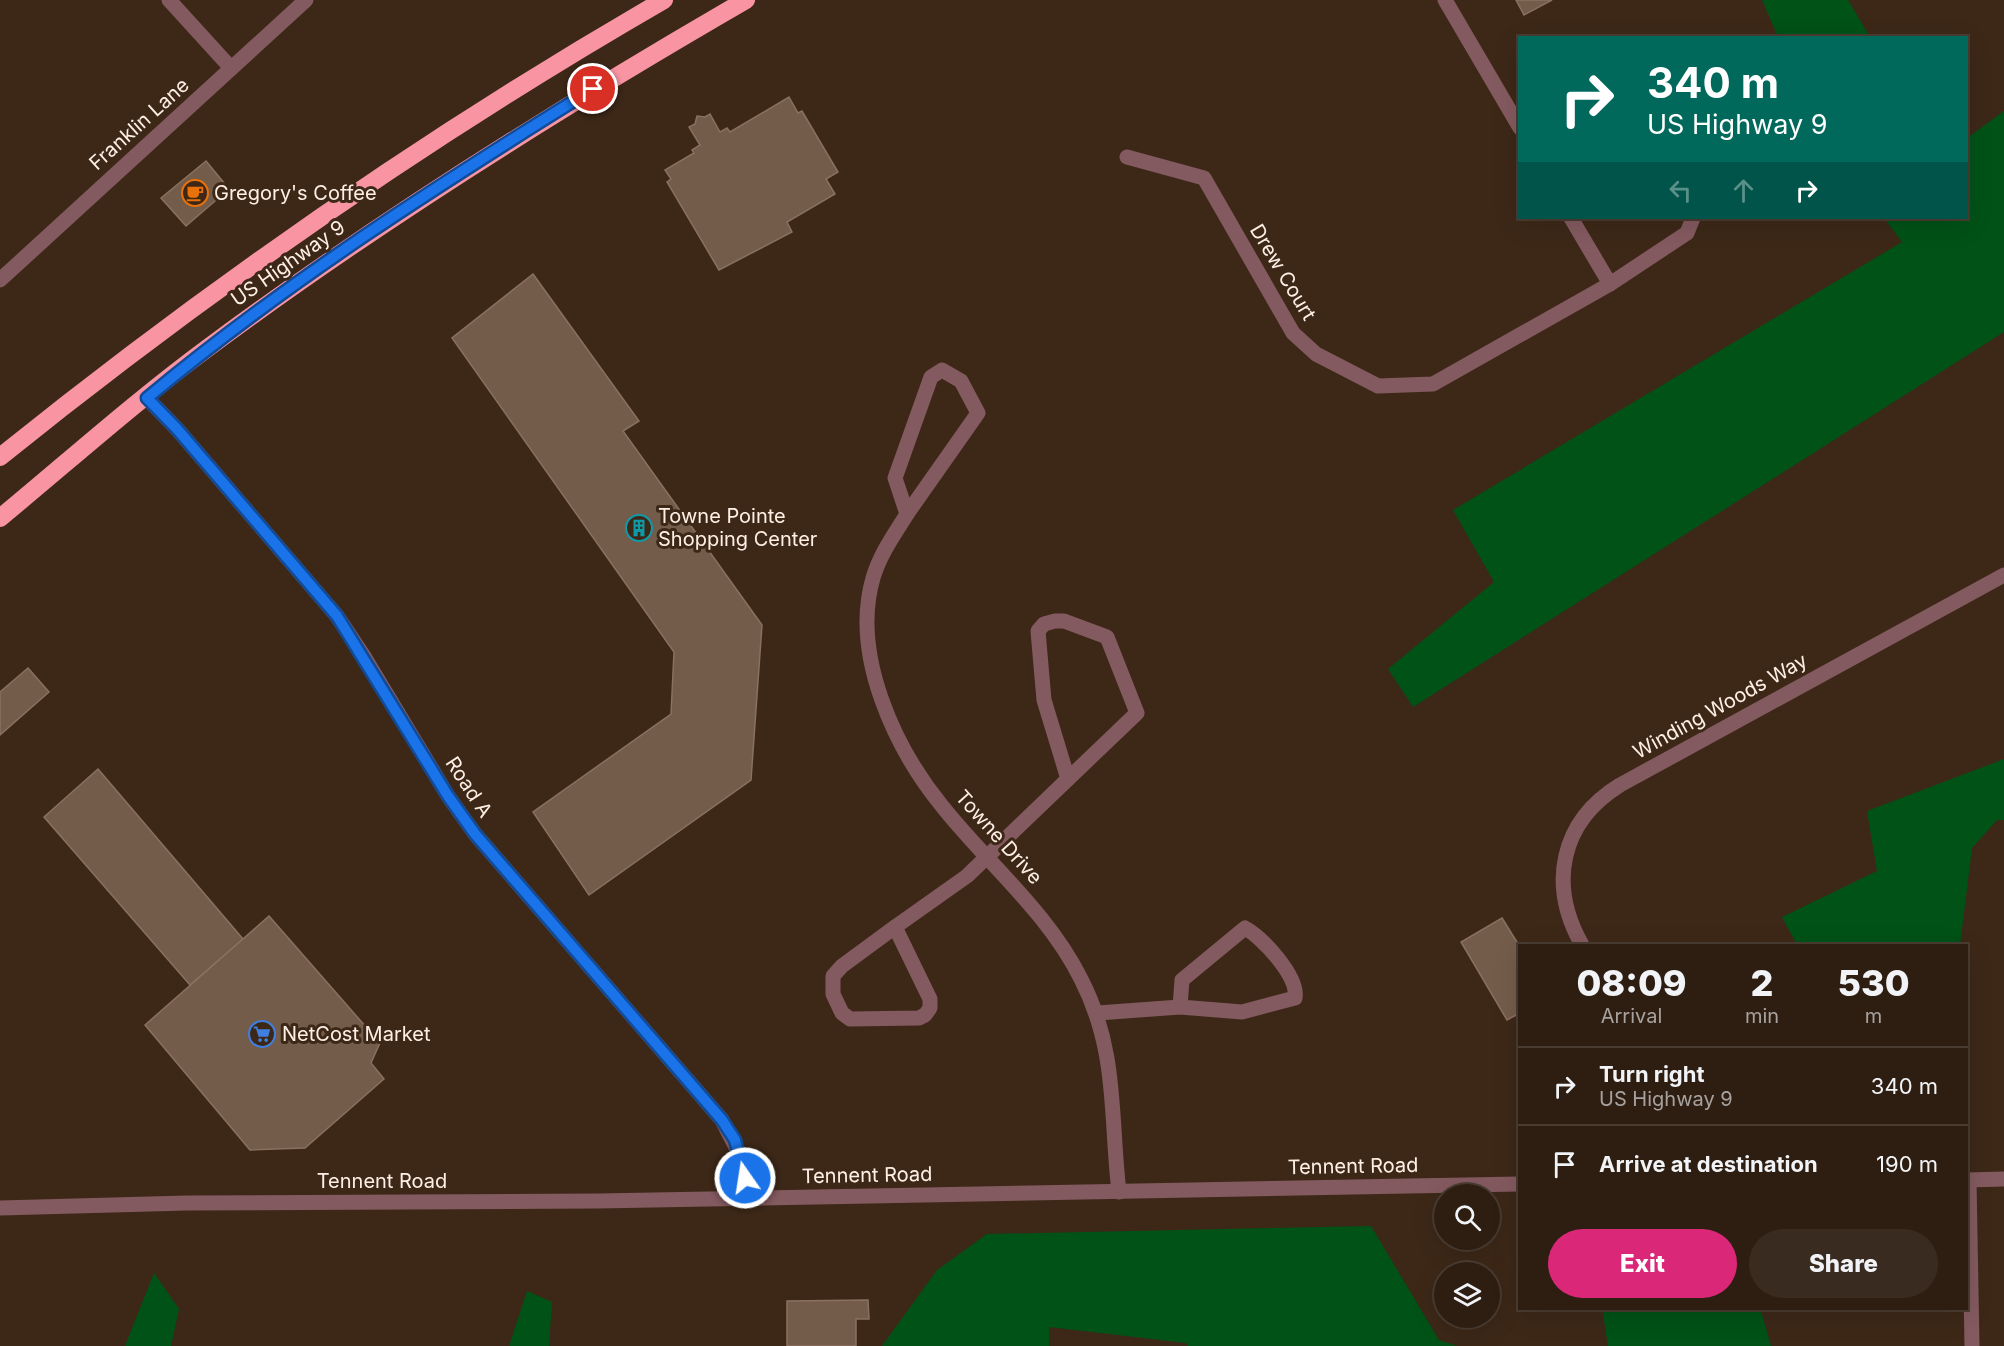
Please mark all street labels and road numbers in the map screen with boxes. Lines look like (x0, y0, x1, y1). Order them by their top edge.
street label: Franklin Lane (84, 73, 194, 175)
street label: US Highway 9 (226, 215, 350, 311)
street label: Drew Court (1245, 220, 1321, 325)
street label: Winding Woods Way (1629, 648, 1811, 764)
street label: Road A (441, 752, 498, 822)
street label: Towne Drive (951, 785, 1047, 889)
street label: Tennent Road (1288, 1153, 1418, 1179)
street label: Tennent Road (802, 1162, 932, 1188)
street label: Tennent Road (317, 1169, 447, 1193)

